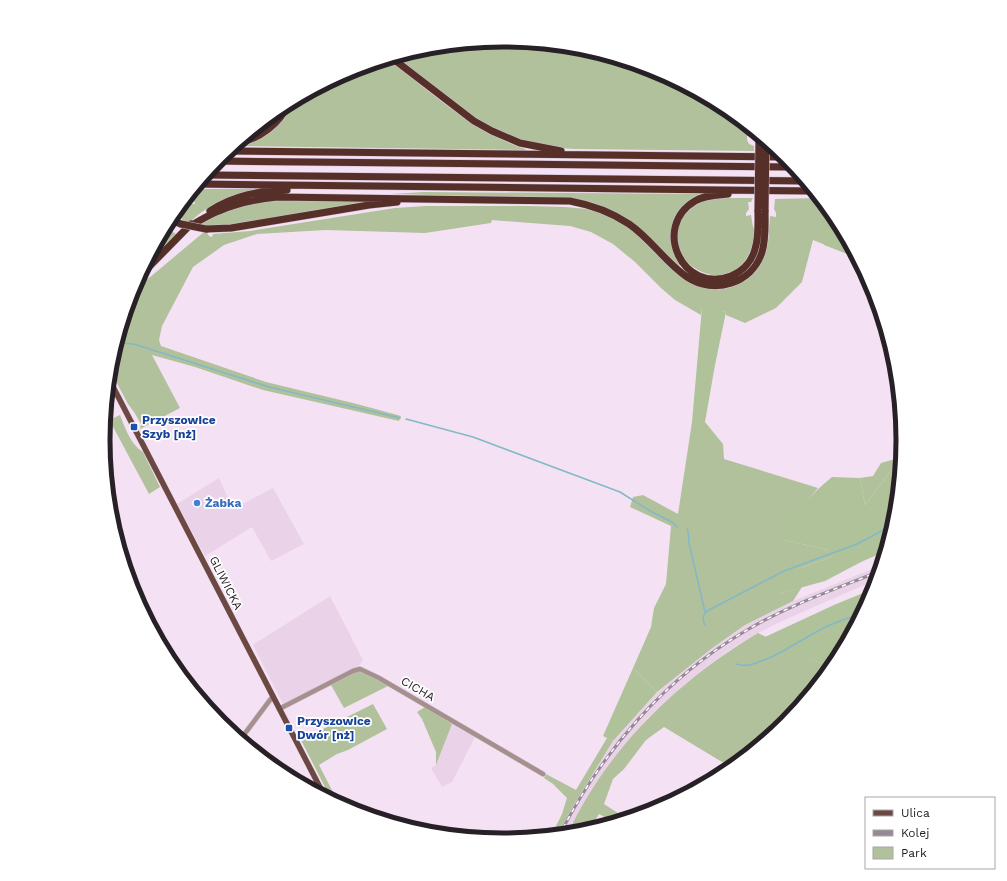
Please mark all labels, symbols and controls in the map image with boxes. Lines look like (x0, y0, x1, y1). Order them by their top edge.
place label: Przyszowice Szyb [nż] (142, 413, 216, 441)
marker: Przyszowice Szyb [nż] (129, 422, 139, 432)
place label: Żabka (205, 496, 241, 510)
marker: Żabka (192, 498, 202, 508)
street label: GLIWICKA (206, 554, 246, 612)
street label: CICHA (399, 674, 437, 704)
place label: Przyszowice Dwór [nż] (297, 714, 371, 742)
marker: Przyszowice Dwór [nż] (284, 723, 294, 733)
legend (865, 797, 995, 869)
text: Ulica (901, 806, 930, 820)
text: Kolej (901, 826, 929, 840)
text: Park (901, 846, 927, 860)

